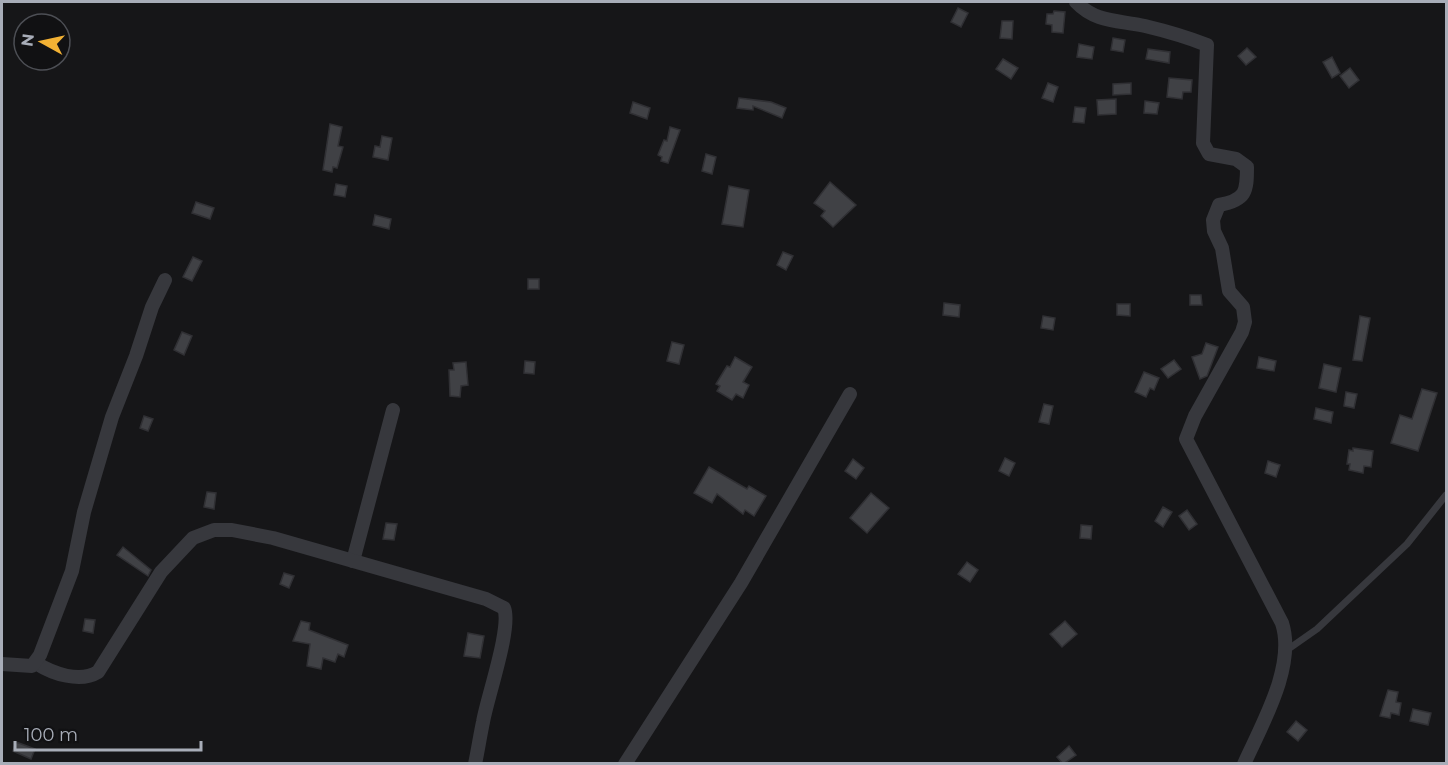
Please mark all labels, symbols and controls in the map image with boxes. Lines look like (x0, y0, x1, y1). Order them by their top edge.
north arrow (12, 12, 72, 72)
text: N (17, 32, 38, 48)
scale bar (15, 714, 201, 752)
text: 100 m (24, 724, 78, 746)

